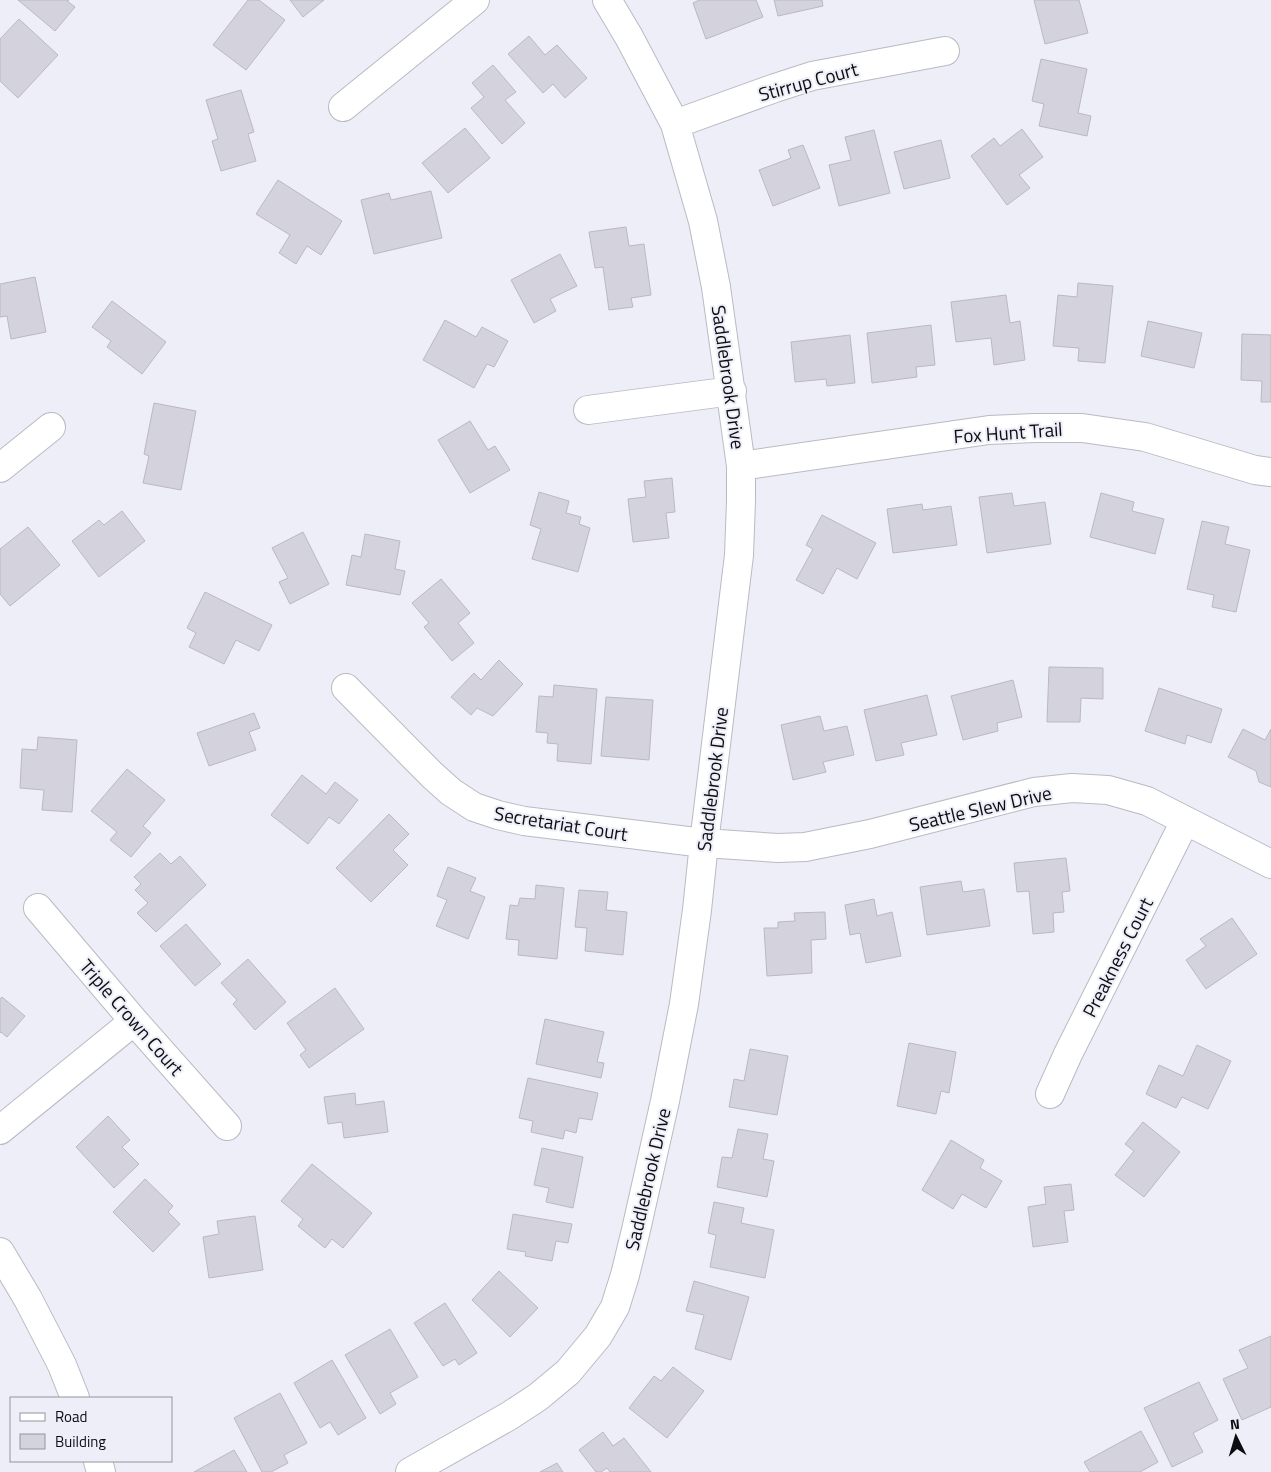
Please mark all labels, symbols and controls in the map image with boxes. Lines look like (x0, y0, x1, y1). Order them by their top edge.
street label: Stirrup Court (755, 54, 861, 108)
street label: Saddlebrook Drive (705, 303, 753, 451)
street label: Fox Hunt Trail (953, 414, 1063, 450)
street label: Saddlebrook Drive (689, 705, 735, 853)
street label: Seattle Slew Drive (906, 778, 1054, 838)
street label: Secretariat Court (492, 798, 630, 848)
street label: Preakness Court (1074, 892, 1160, 1022)
street label: Triple Crown Court (73, 952, 191, 1082)
street label: Saddlebrook Drive (617, 1105, 677, 1253)
legend (10, 1397, 172, 1462)
text: Road (55, 1405, 87, 1428)
north arrow (1211, 1412, 1261, 1462)
text: N (1229, 1413, 1241, 1434)
text: Building (55, 1430, 106, 1453)

